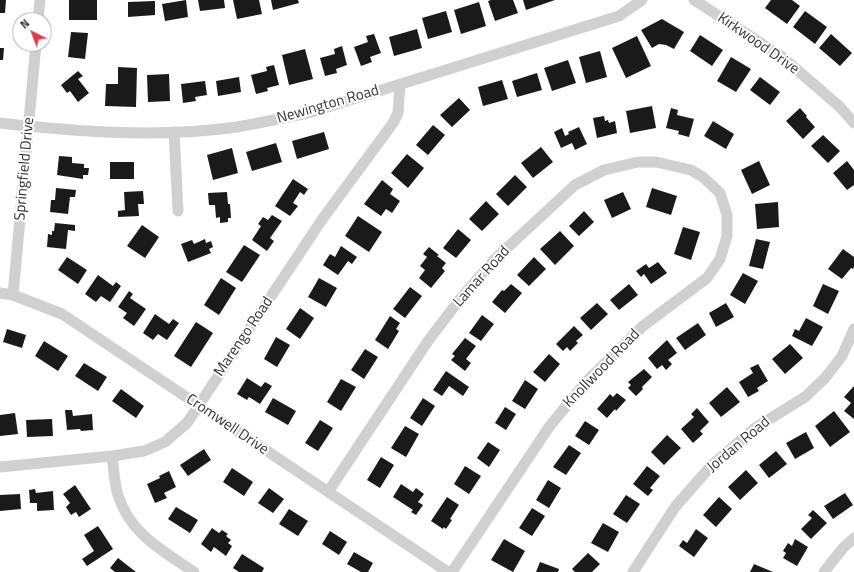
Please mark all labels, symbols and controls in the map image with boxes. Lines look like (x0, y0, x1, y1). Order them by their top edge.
street label: Kirkwood Drive (714, 9, 802, 79)
north arrow (12, 12, 52, 52)
text: N (16, 15, 33, 32)
street label: Newington Road (275, 82, 381, 128)
street label: Springfield Drive (12, 117, 38, 221)
street label: Lamar Road (450, 243, 514, 311)
street label: Marengo Road (211, 294, 277, 380)
street label: Knollwood Road (560, 326, 644, 412)
street label: Cromwell Drive (182, 391, 272, 459)
street label: Jordan Road (704, 414, 774, 476)

